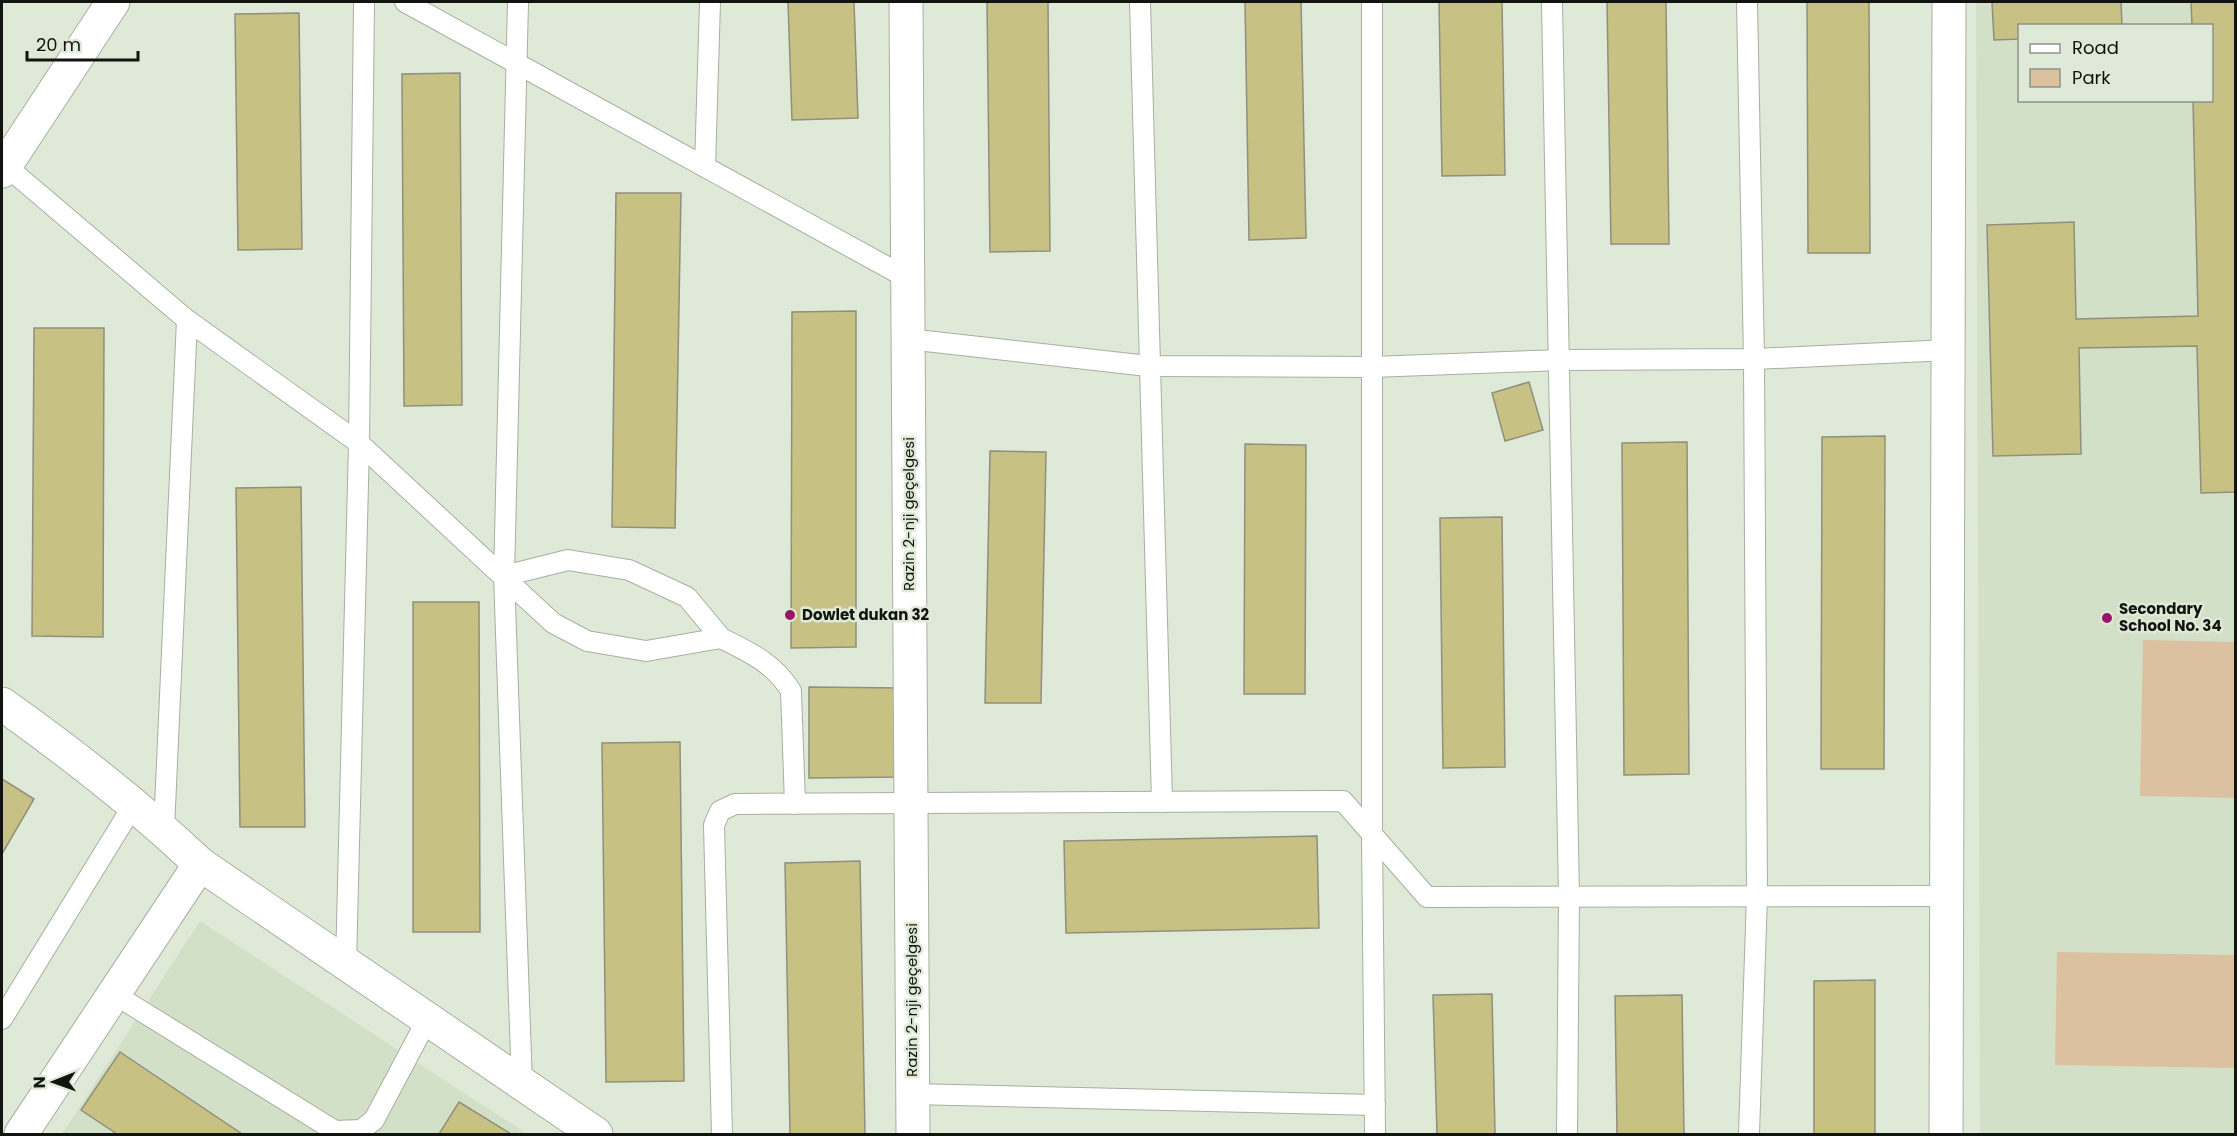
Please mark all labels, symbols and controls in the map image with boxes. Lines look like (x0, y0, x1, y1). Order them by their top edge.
scale bar (27, 24, 138, 62)
legend (2018, 24, 2213, 102)
text: 20 m (36, 32, 81, 57)
text: Road (2072, 35, 2119, 60)
text: Park (2072, 65, 2111, 90)
street label: Razin 2-nji geçelgesi (898, 437, 919, 591)
place label: Secondary School No. 34 (2119, 598, 2222, 636)
place label: Dowlet dukan 32 (802, 604, 930, 625)
marker: Dowlet dukan 32 (783, 608, 797, 622)
marker: Secondary School No. 34 (2100, 611, 2114, 625)
street label: Razin 2-nji geçelgesi (901, 923, 922, 1077)
north arrow (24, 1052, 84, 1112)
text: N (28, 1076, 51, 1088)

